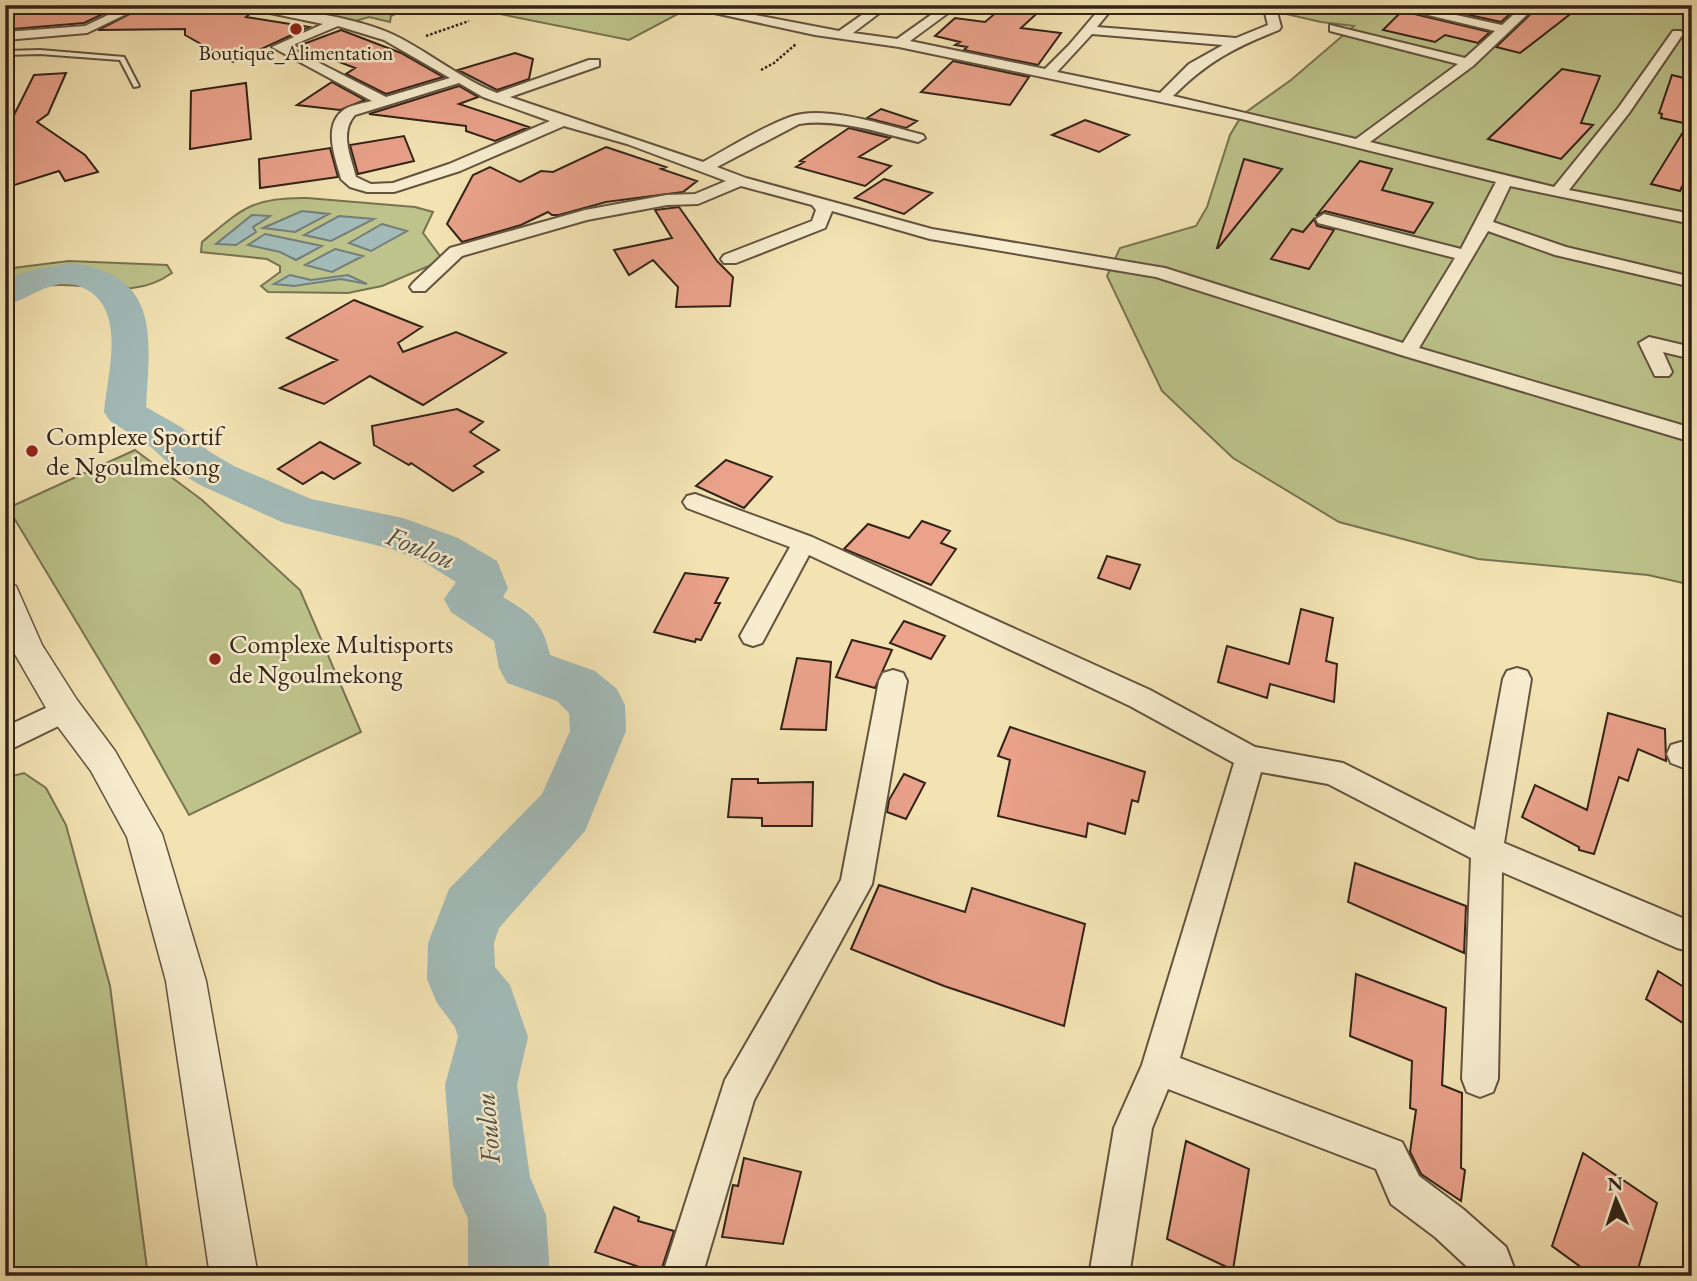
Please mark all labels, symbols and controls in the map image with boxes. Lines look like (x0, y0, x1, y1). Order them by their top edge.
marker: Boutique_Alimentation (288, 21, 304, 37)
place label: Boutique_Alimentation (199, 39, 393, 66)
place label: Complexe Sportif de Ngoulmekong (46, 419, 225, 483)
marker: Complexe Sportif de Ngoulmekong (24, 443, 40, 459)
water label: Foulou (380, 517, 461, 577)
place label: Complexe Multisports de Ngoulmekong (229, 627, 453, 691)
marker: Complexe Multisports de Ngoulmekong (207, 651, 223, 667)
water label: Foulou (466, 1091, 508, 1166)
north arrow (1582, 1166, 1652, 1236)
text: N (1607, 1171, 1624, 1196)

